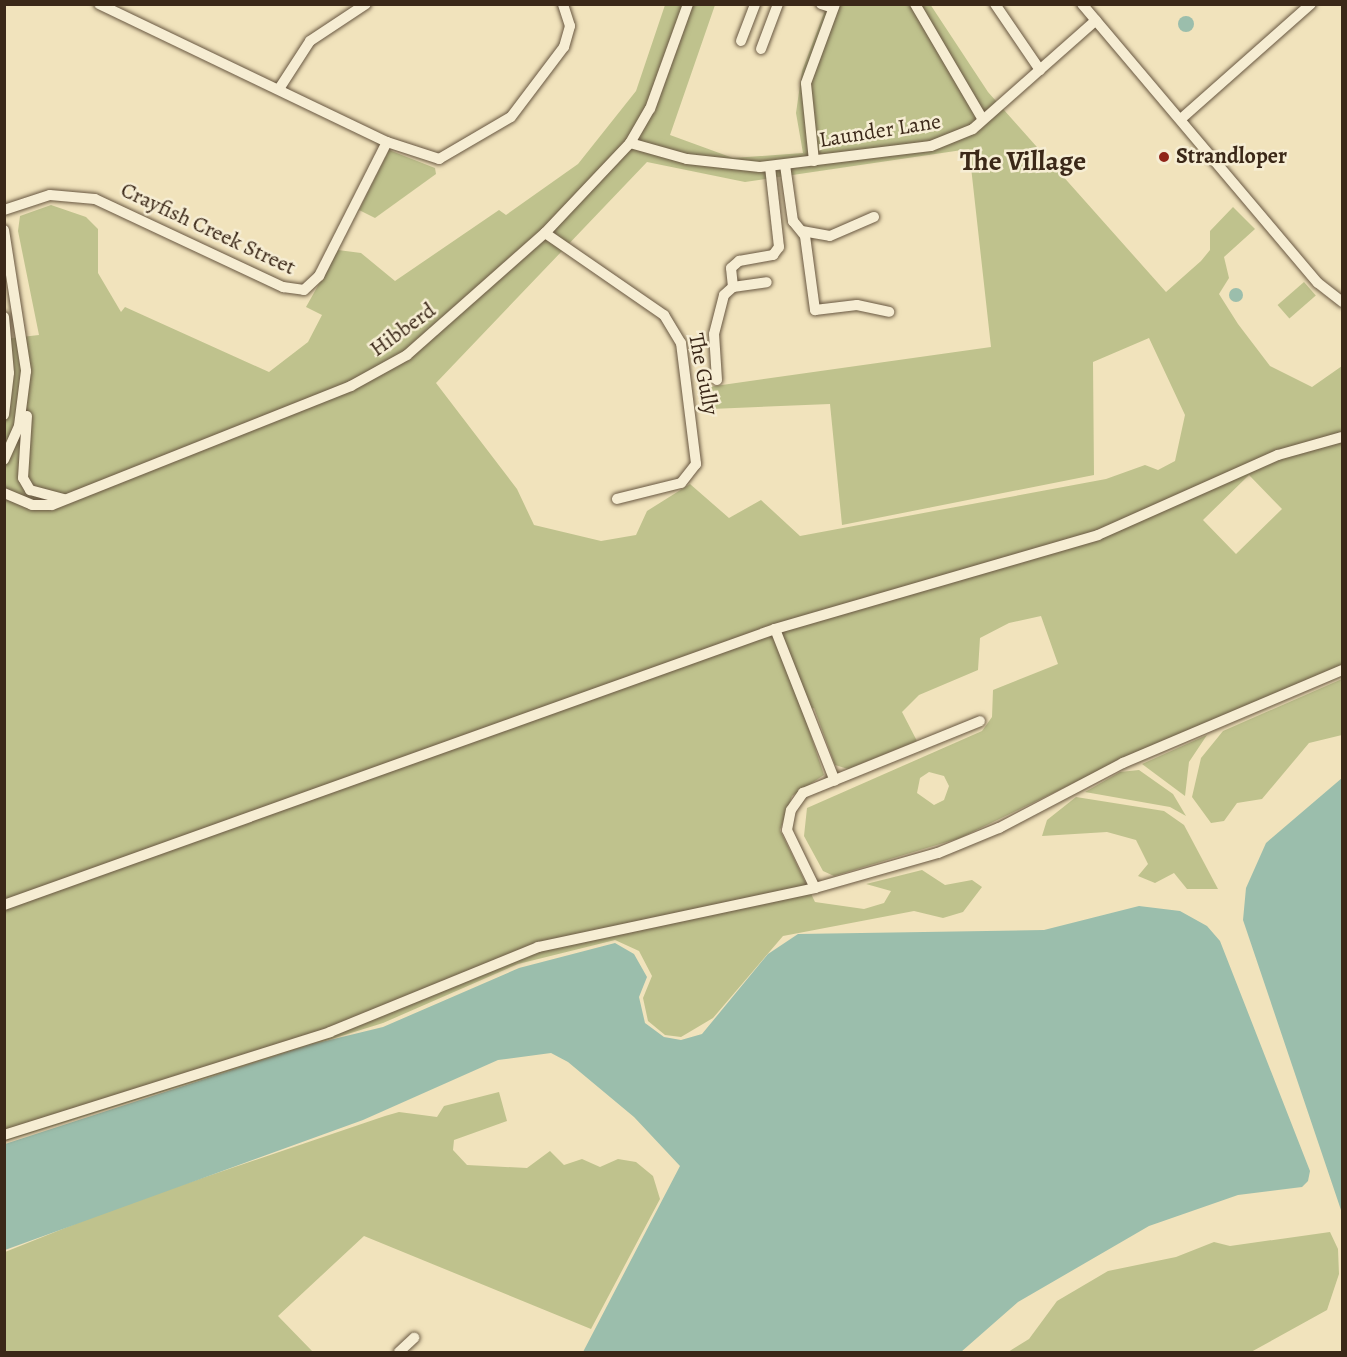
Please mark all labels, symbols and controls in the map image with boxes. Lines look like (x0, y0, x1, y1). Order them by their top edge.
street label: Launder Lane (817, 108, 943, 154)
district label: The Village (960, 144, 1086, 178)
place label: Strandloper (1176, 144, 1287, 170)
marker: Strandloper (1157, 150, 1171, 164)
street label: Crayfish Creek Street (116, 177, 300, 281)
street label: Hibberd (365, 297, 441, 363)
street label: The Gully (682, 331, 724, 417)

